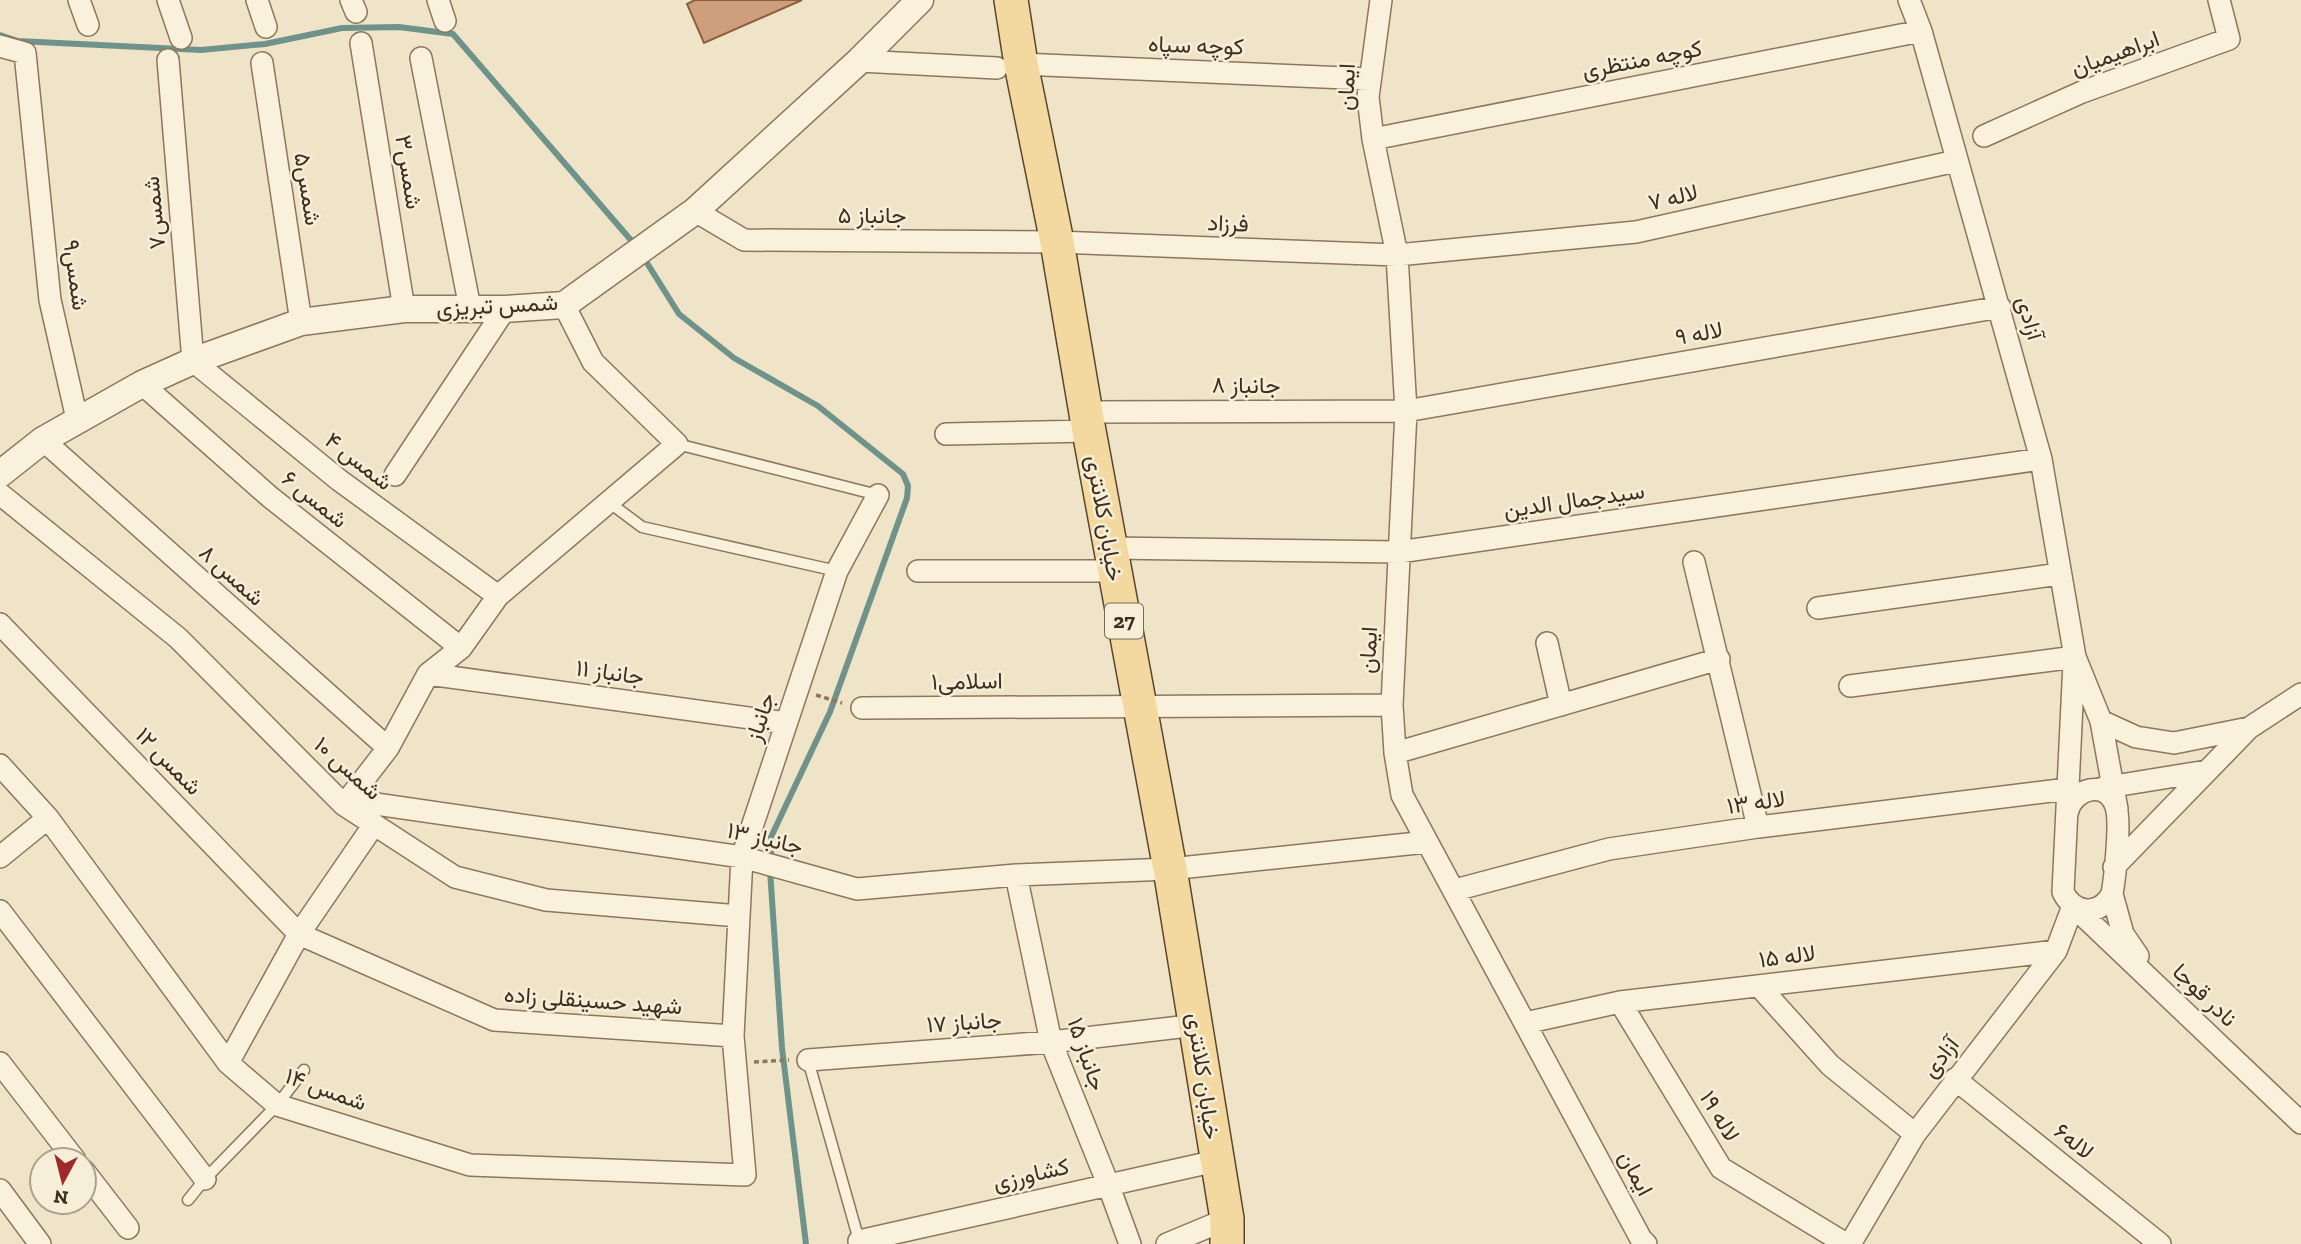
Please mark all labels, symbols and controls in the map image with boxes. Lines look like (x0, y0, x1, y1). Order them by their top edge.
street label: ابراهیمیان (2067, 24, 2163, 83)
street label: کوچه سپاه (1147, 29, 1245, 63)
street label: کوچه منتظری (1580, 34, 1705, 86)
street label: ایمان (1331, 63, 1361, 111)
street label: شمس۳ (389, 133, 429, 211)
street label: شمس۵ (288, 151, 328, 227)
street label: شمس۷ (137, 175, 171, 251)
street label: لاله ۷ (1645, 178, 1701, 216)
street label: جانباز ۵ (838, 201, 906, 230)
street label: فرزاد (1207, 208, 1249, 239)
street label: شمس۹ (57, 238, 95, 312)
street label: شمس تبریزی (435, 288, 559, 323)
street label: آزادی (2009, 293, 2050, 345)
street label: لاله ۹ (1673, 315, 1725, 351)
street label: جانباز ۸ (1212, 371, 1280, 400)
street label: شمس ۴ (320, 426, 398, 496)
street label: خیابان کلانتری (1079, 453, 1130, 583)
street label: شمس ۶ (277, 464, 353, 534)
street label: سیدجمال الدین (1502, 476, 1646, 525)
street label: شمس ۸ (193, 538, 271, 612)
road number: 27 (1105, 604, 1143, 638)
street label: ایمان (1353, 626, 1383, 674)
street label: جانباز ۱۱ (574, 653, 646, 692)
street label: اسلامی۱ (931, 666, 1003, 696)
street label: جانباز (739, 689, 782, 746)
street label: شمس ۱۲ (130, 721, 208, 801)
street label: شمس ۱۰ (308, 730, 388, 806)
street label: لاله ۱۳ (1725, 784, 1787, 820)
street label: جانباز ۱۳ (724, 816, 806, 861)
street label: لاله ۱۵ (1757, 939, 1817, 973)
street label: نادر قوجا (2166, 958, 2243, 1033)
street label: شهید حسینقلی زاده (503, 980, 683, 1021)
street label: جانباز ۱۷ (925, 1005, 1003, 1040)
street label: خیابان کلانتری (1180, 1011, 1227, 1141)
street label: جانباز ۱۵ (1061, 1014, 1112, 1094)
street label: آزادی (1915, 1030, 1966, 1084)
street label: شمس ۱۴ (281, 1061, 371, 1117)
street label: لاله ۱۹ (1694, 1085, 1746, 1147)
street label: لاله۶ (2049, 1117, 2099, 1165)
north arrow (28, 1146, 98, 1216)
street label: ایمان (1613, 1146, 1659, 1200)
street label: کشاورزی (990, 1152, 1072, 1197)
text: N (52, 1185, 70, 1210)

